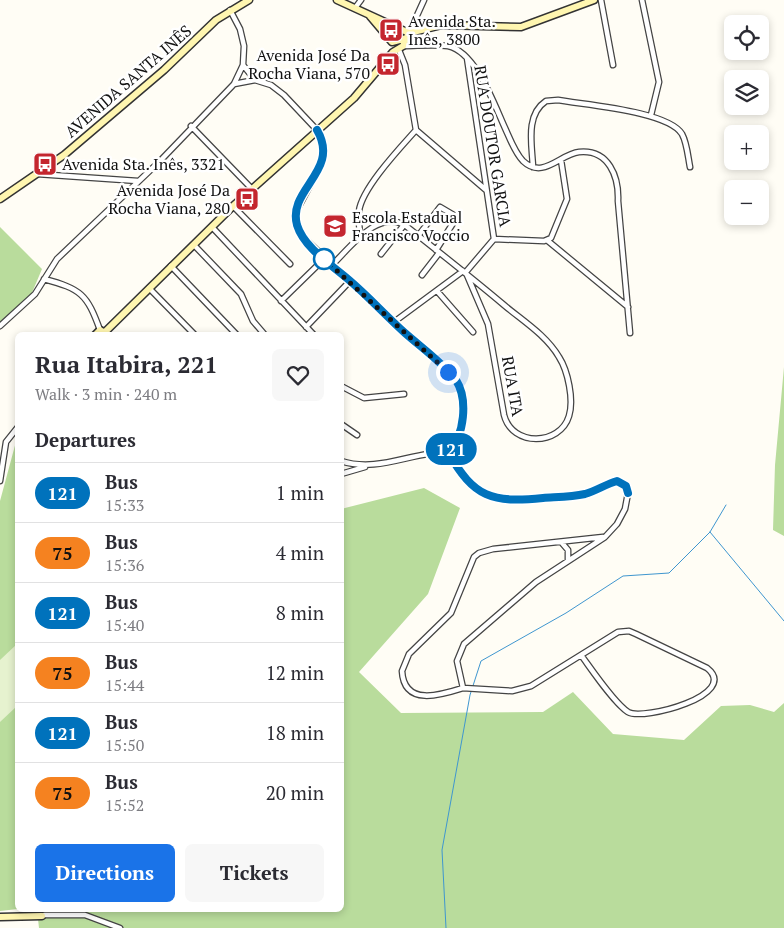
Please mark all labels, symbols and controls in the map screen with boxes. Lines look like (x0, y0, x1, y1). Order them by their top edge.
place label: Avenida Sta. Inês, 3800 (408, 10, 496, 50)
map controls (724, 15, 769, 225)
button: locate (724, 15, 769, 60)
bus stop icon: Avenida Sta. Inês, 3800 (378, 17, 404, 43)
street label: AVENIDA SANTA INÊS (60, 20, 196, 142)
place label: Avenida José Da Rocha Viana, 570 (248, 44, 370, 84)
bus stop icon: Avenida José Da Rocha Viana, 570 (375, 51, 401, 77)
street label: RUA DOUTOR GARCIA (469, 64, 517, 228)
button: layers (724, 70, 769, 115)
button: + (724, 125, 769, 170)
bus stop icon: Avenida Sta. Inês, 3321 (32, 151, 58, 177)
place label: Avenida Sta. Inês, 3321 (62, 153, 225, 175)
place label: Avenida José Da Rocha Viana, 280 (108, 179, 230, 219)
button: − (724, 180, 769, 225)
bus stop icon: Avenida José Da Rocha Viana, 280 (234, 186, 260, 212)
place label: Escola Estadual Francisco Voccio (352, 206, 470, 246)
school or university icon: Escola Estadual Francisco Voccio (322, 213, 348, 239)
unlabelled marker (313, 248, 335, 270)
text: Rua Itabira, 221 (35, 348, 218, 380)
button: heart (272, 349, 324, 401)
street label: RUA ITA (497, 354, 529, 418)
your location (436, 360, 461, 385)
text: Walk · 3 min · 240 m (35, 383, 177, 405)
text: Departures (35, 427, 136, 452)
line badge: 121 (422, 433, 480, 465)
text: 121 (436, 437, 466, 461)
text: Bus (105, 469, 138, 494)
text: 1 min (276, 480, 324, 505)
text: 121 (47, 481, 78, 505)
text: 15:33 (105, 494, 144, 516)
text: Bus (105, 529, 138, 554)
text: 4 min (276, 540, 324, 565)
text: 75 (52, 541, 73, 565)
text: 15:36 (105, 554, 144, 576)
text: Bus (105, 589, 138, 614)
text: 8 min (276, 600, 324, 625)
text: 121 (47, 601, 78, 625)
text: 15:40 (105, 614, 144, 636)
text: Bus (105, 649, 138, 674)
text: 12 min (266, 660, 324, 685)
text: 75 (52, 661, 73, 685)
text: 15:44 (105, 674, 144, 696)
text: Bus (105, 709, 138, 734)
text: 18 min (266, 720, 324, 745)
text: 121 (47, 721, 78, 745)
text: 15:50 (105, 734, 144, 756)
text: Bus (105, 769, 138, 794)
text: 20 min (266, 780, 324, 805)
text: 75 (52, 781, 73, 805)
text: 15:52 (105, 794, 144, 816)
button: Directions (35, 844, 175, 902)
button: Tickets (185, 844, 324, 902)

